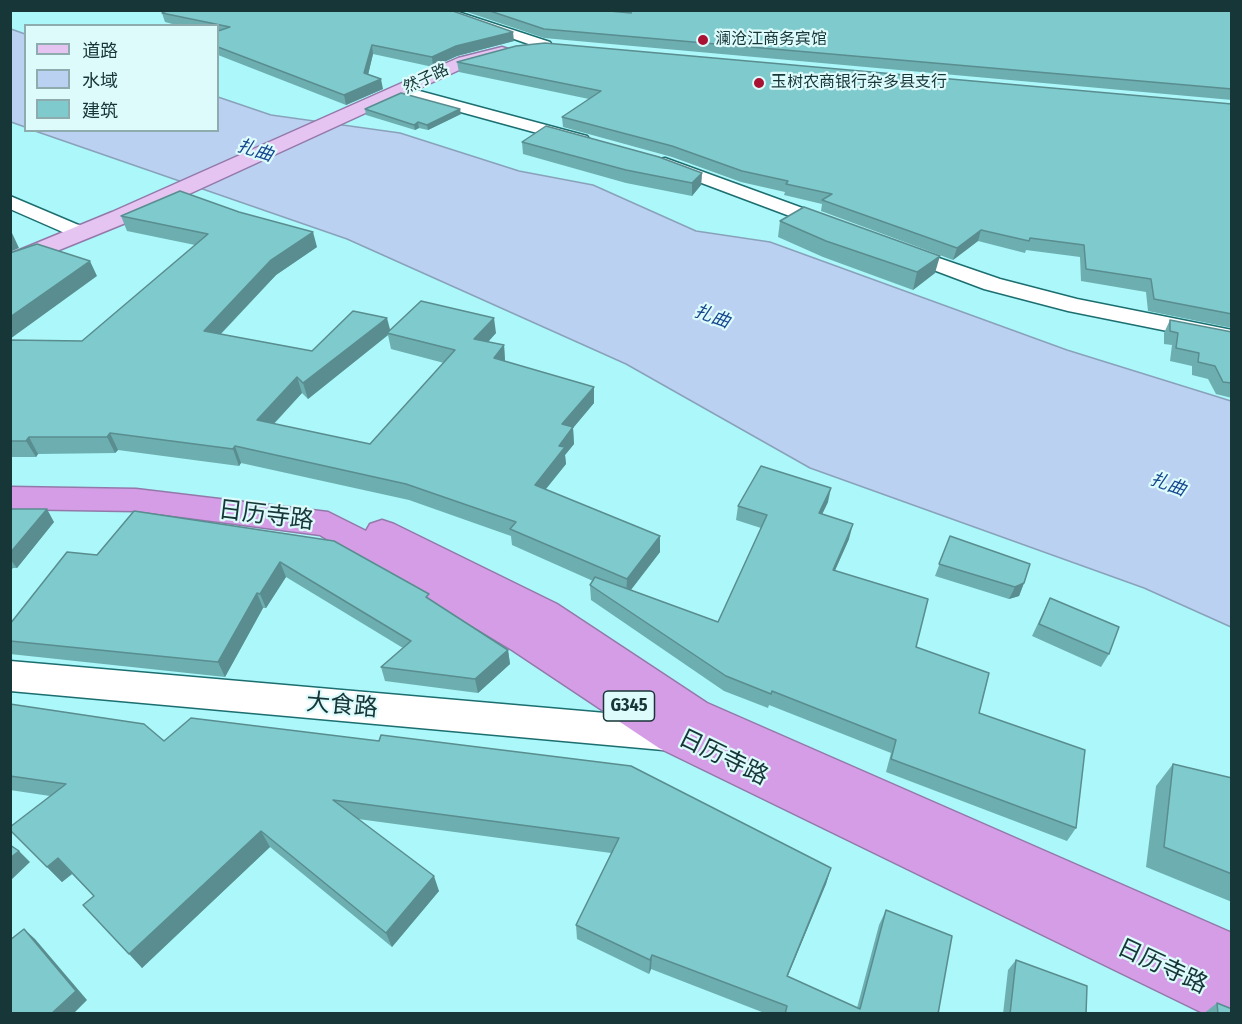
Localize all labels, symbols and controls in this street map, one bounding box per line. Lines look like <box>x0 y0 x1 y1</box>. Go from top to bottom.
legend <box>24 24 219 132</box>
place label: 澜沧江商务宾馆 <box>715 30 827 50</box>
marker: 澜沧江商务宾馆 <box>696 33 710 47</box>
text: 道路 <box>82 40 118 62</box>
street label: 然子路 <box>400 60 452 98</box>
text: 水域 <box>82 70 118 92</box>
place label: 玉树农商银行杂多县支行 <box>771 73 947 93</box>
marker: 玉树农商银行杂多县支行 <box>752 76 766 90</box>
text: 建筑 <box>82 100 118 122</box>
water label: 扎曲 <box>235 135 275 167</box>
water label: 扎曲 <box>691 301 733 333</box>
water label: 扎曲 <box>1147 469 1189 501</box>
street label: 日历寺路 <box>217 496 315 536</box>
street label: 大食路 <box>305 689 379 723</box>
road number: G345 <box>604 691 654 721</box>
street label: 日历寺路 <box>674 724 772 792</box>
street label: 日历寺路 <box>1112 934 1212 1000</box>

